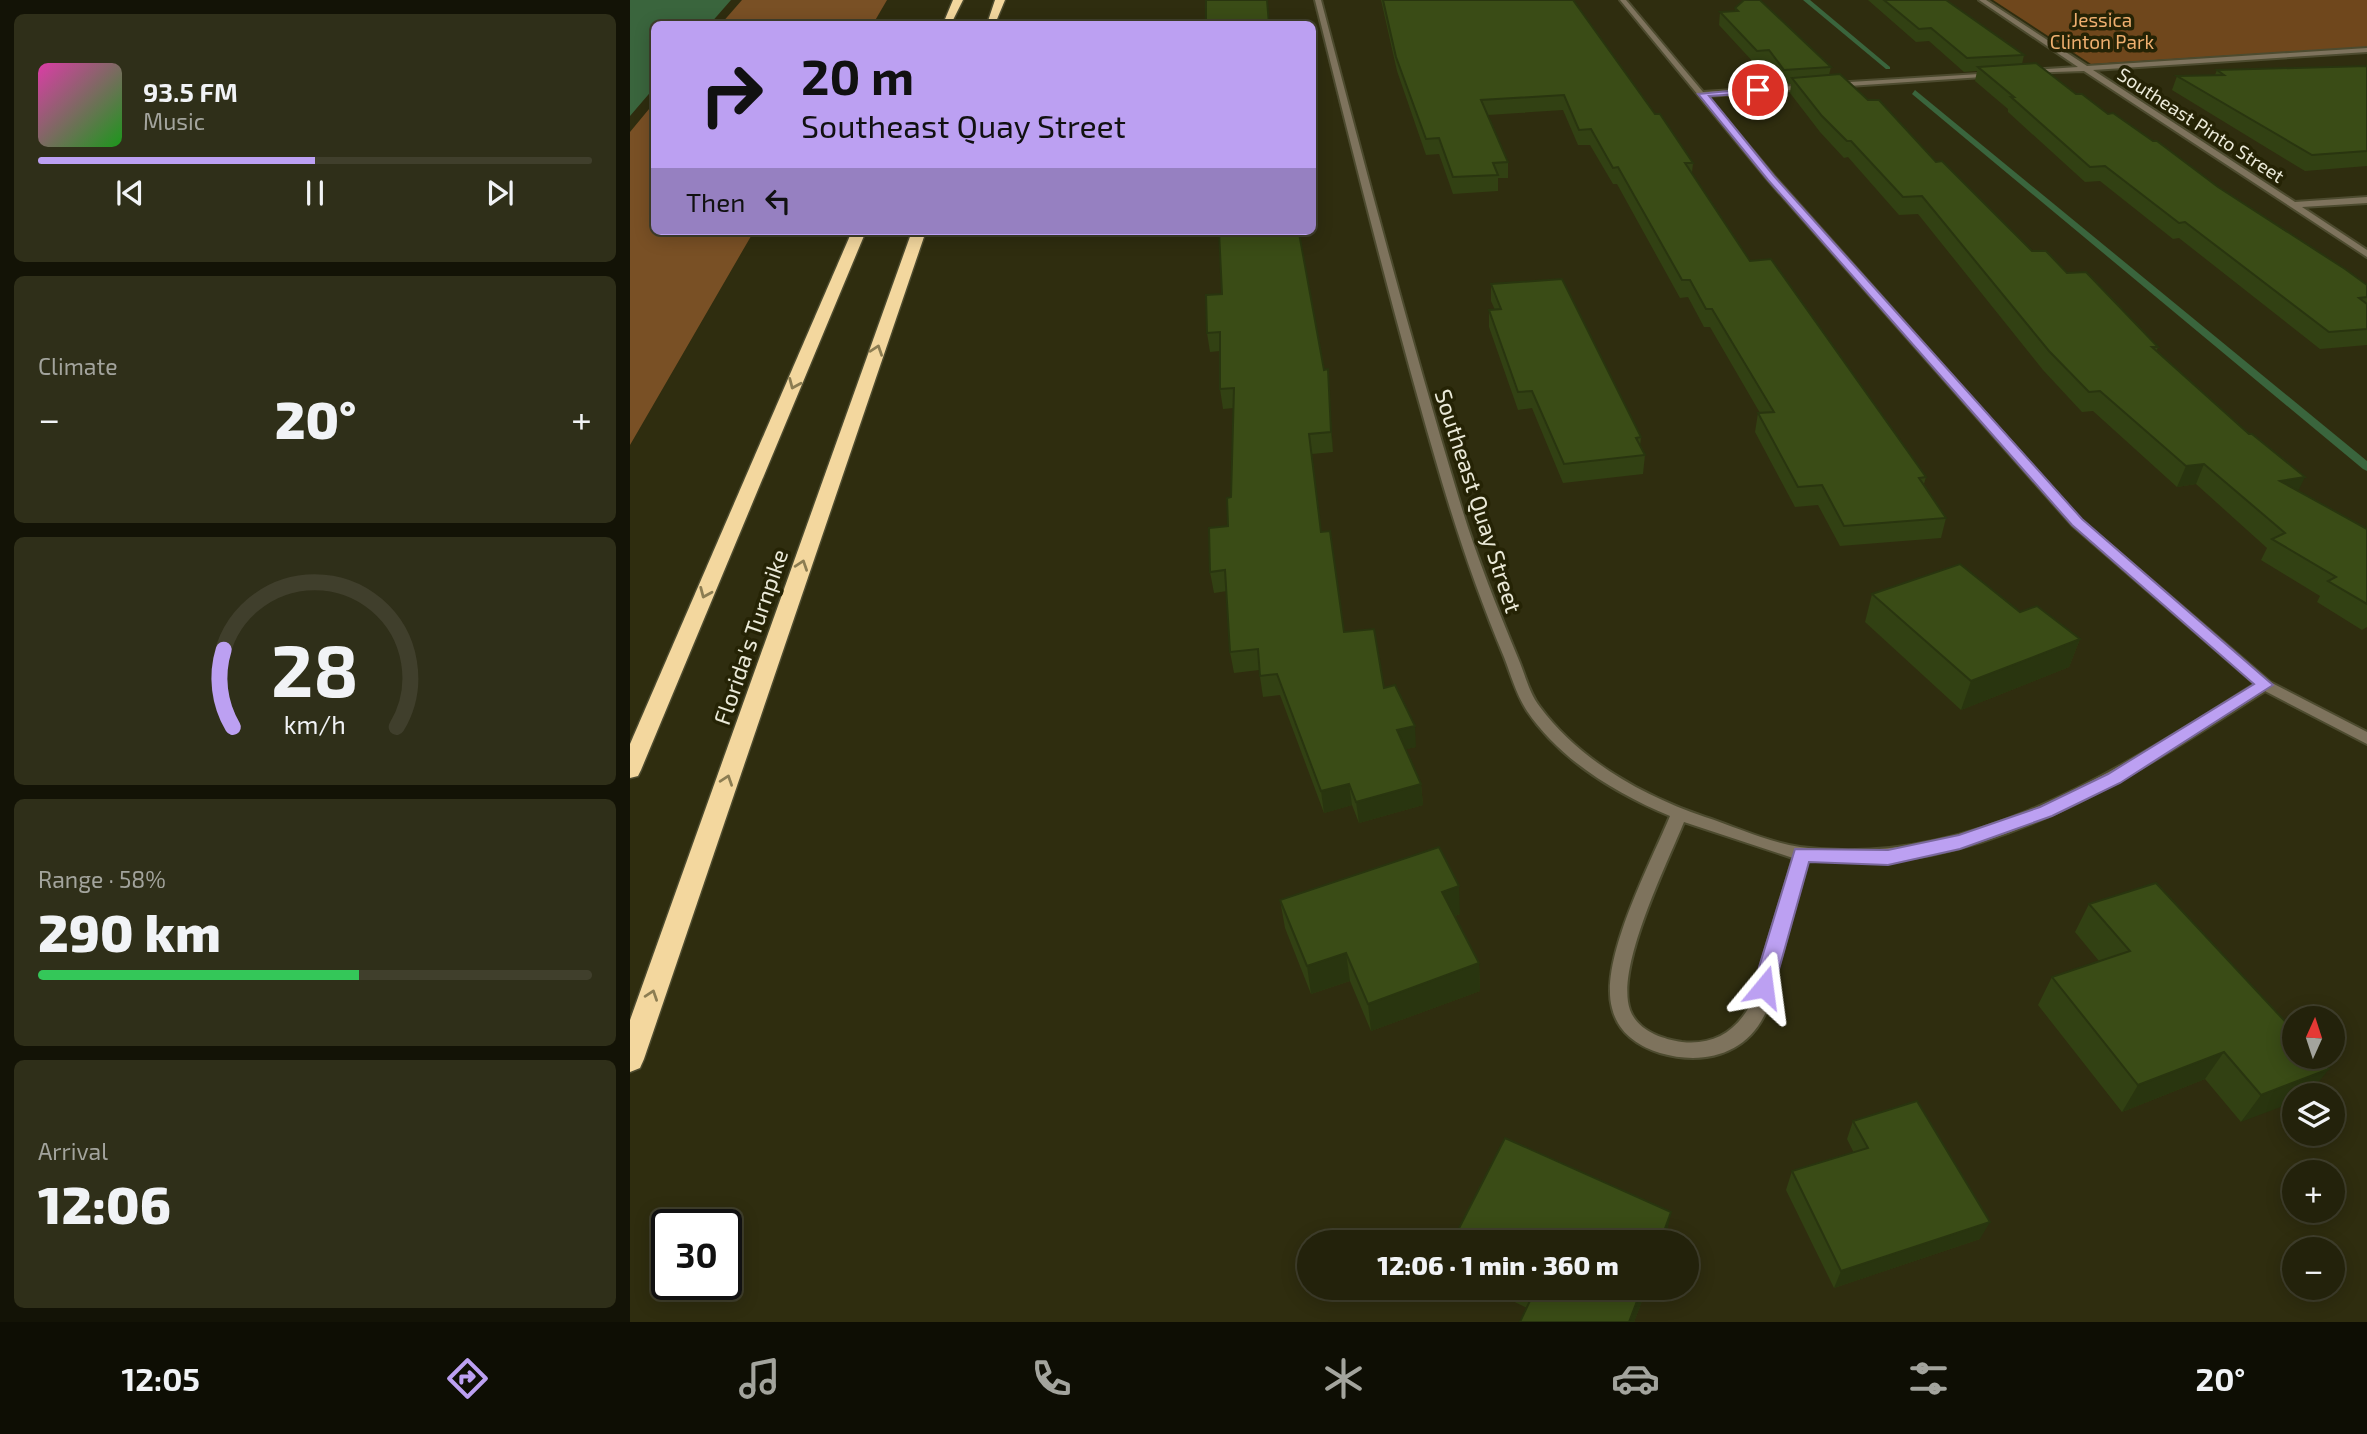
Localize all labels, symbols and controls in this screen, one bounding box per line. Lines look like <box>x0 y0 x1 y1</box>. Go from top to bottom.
park label: Jessica Clinton Park <box>2050 8 2155 53</box>
text: 20 m <box>801 46 914 105</box>
icon: right <box>686 49 777 140</box>
pin <box>1728 60 1788 120</box>
street label: Southeast Pinto Street <box>2114 62 2289 187</box>
icon: arrive <box>1739 71 1777 109</box>
text: 93.5 FM <box>143 76 238 107</box>
text: Southeast Quay Street <box>801 106 1126 144</box>
text: Music <box>143 107 205 135</box>
icon: previous <box>111 174 149 212</box>
icon: pause <box>296 174 334 212</box>
icon: next <box>481 174 519 212</box>
icon: left <box>759 182 797 220</box>
text: Then <box>686 186 745 217</box>
one-way arrow <box>869 345 883 357</box>
text: Climate <box>38 352 118 380</box>
one-way arrow <box>789 377 803 389</box>
street label: Southeast Quay Street <box>1430 385 1528 616</box>
text: 20° <box>275 387 356 449</box>
text: − <box>38 395 60 441</box>
text: + <box>571 395 592 441</box>
street label: Florida's Turnpike <box>707 545 793 728</box>
one-way arrow <box>794 559 808 572</box>
one-way arrow <box>700 587 714 599</box>
text: 28 <box>271 624 359 712</box>
text: km/h <box>284 709 346 739</box>
one-way arrow <box>719 774 733 786</box>
text: Range · 58% <box>38 865 166 893</box>
text: 290 km <box>38 900 221 962</box>
position arrow <box>1727 950 1801 1024</box>
one-way arrow <box>644 989 658 1001</box>
north arrow <box>2282 1006 2345 1069</box>
map controls <box>2282 1006 2345 1300</box>
button: layers <box>2282 1083 2345 1146</box>
text: Arrival <box>38 1137 108 1165</box>
button: + <box>2282 1160 2345 1223</box>
text: 12:06 <box>38 1172 171 1234</box>
speed limit sign: 30 <box>651 1209 742 1300</box>
button: − <box>2282 1237 2345 1300</box>
text: 12:06 · 1 min · 360 m <box>1377 1249 1619 1280</box>
icon: directions <box>443 1354 492 1403</box>
icon: music <box>735 1354 784 1403</box>
icon: phone <box>1027 1354 1076 1403</box>
icon: climate <box>1319 1354 1368 1403</box>
icon: car <box>1611 1354 1660 1403</box>
icon: filters <box>1904 1354 1953 1403</box>
text: 12:05 <box>122 1359 200 1397</box>
text: 20° <box>2196 1359 2245 1397</box>

